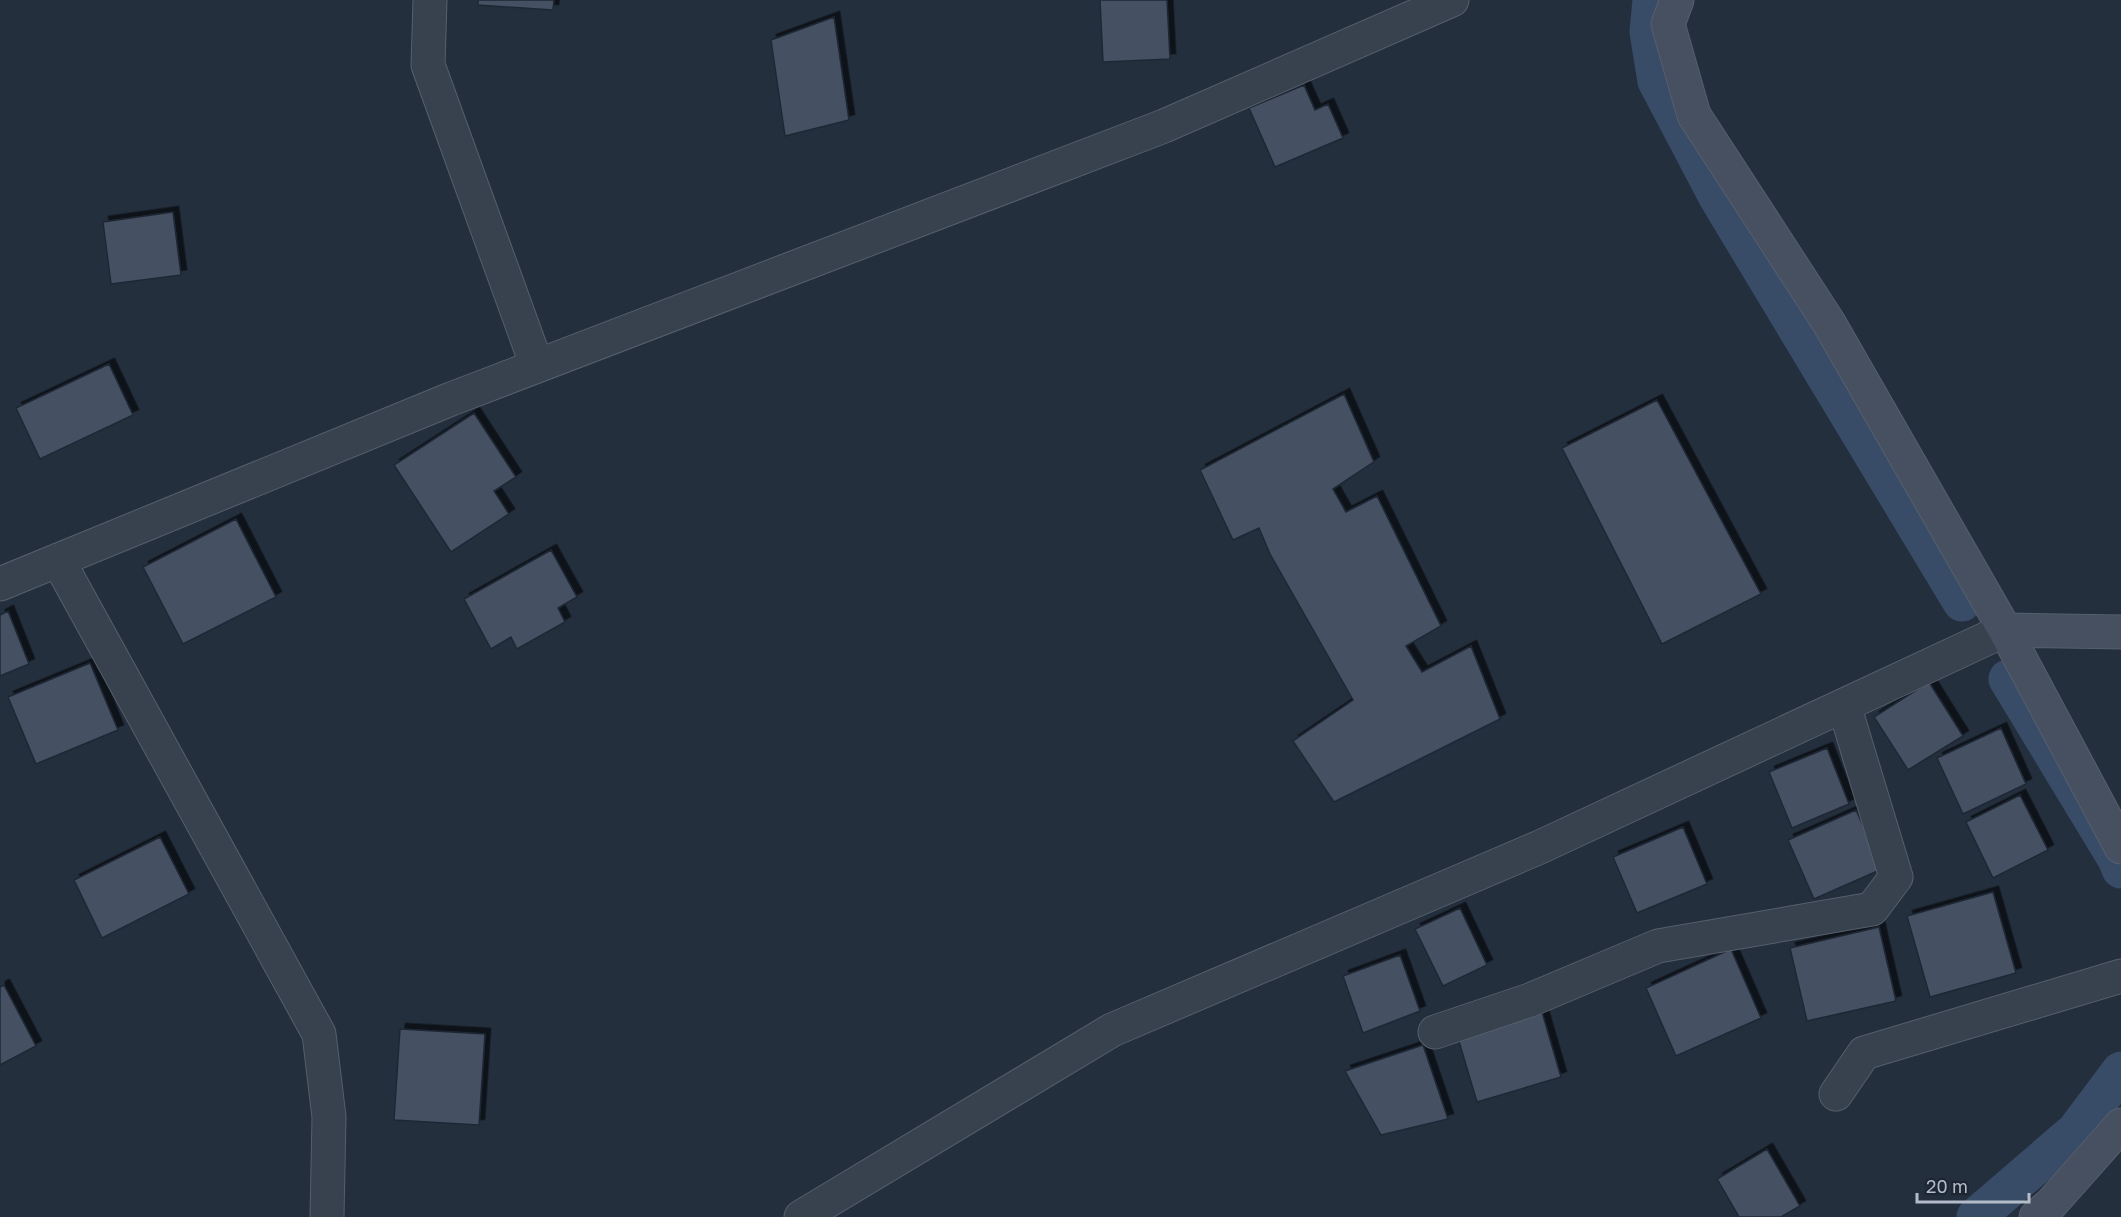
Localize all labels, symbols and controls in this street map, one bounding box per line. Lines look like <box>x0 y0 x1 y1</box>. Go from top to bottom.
scale bar <box>1917 1166 2030 1204</box>
text: 20 m <box>1926 1175 1968 1197</box>

